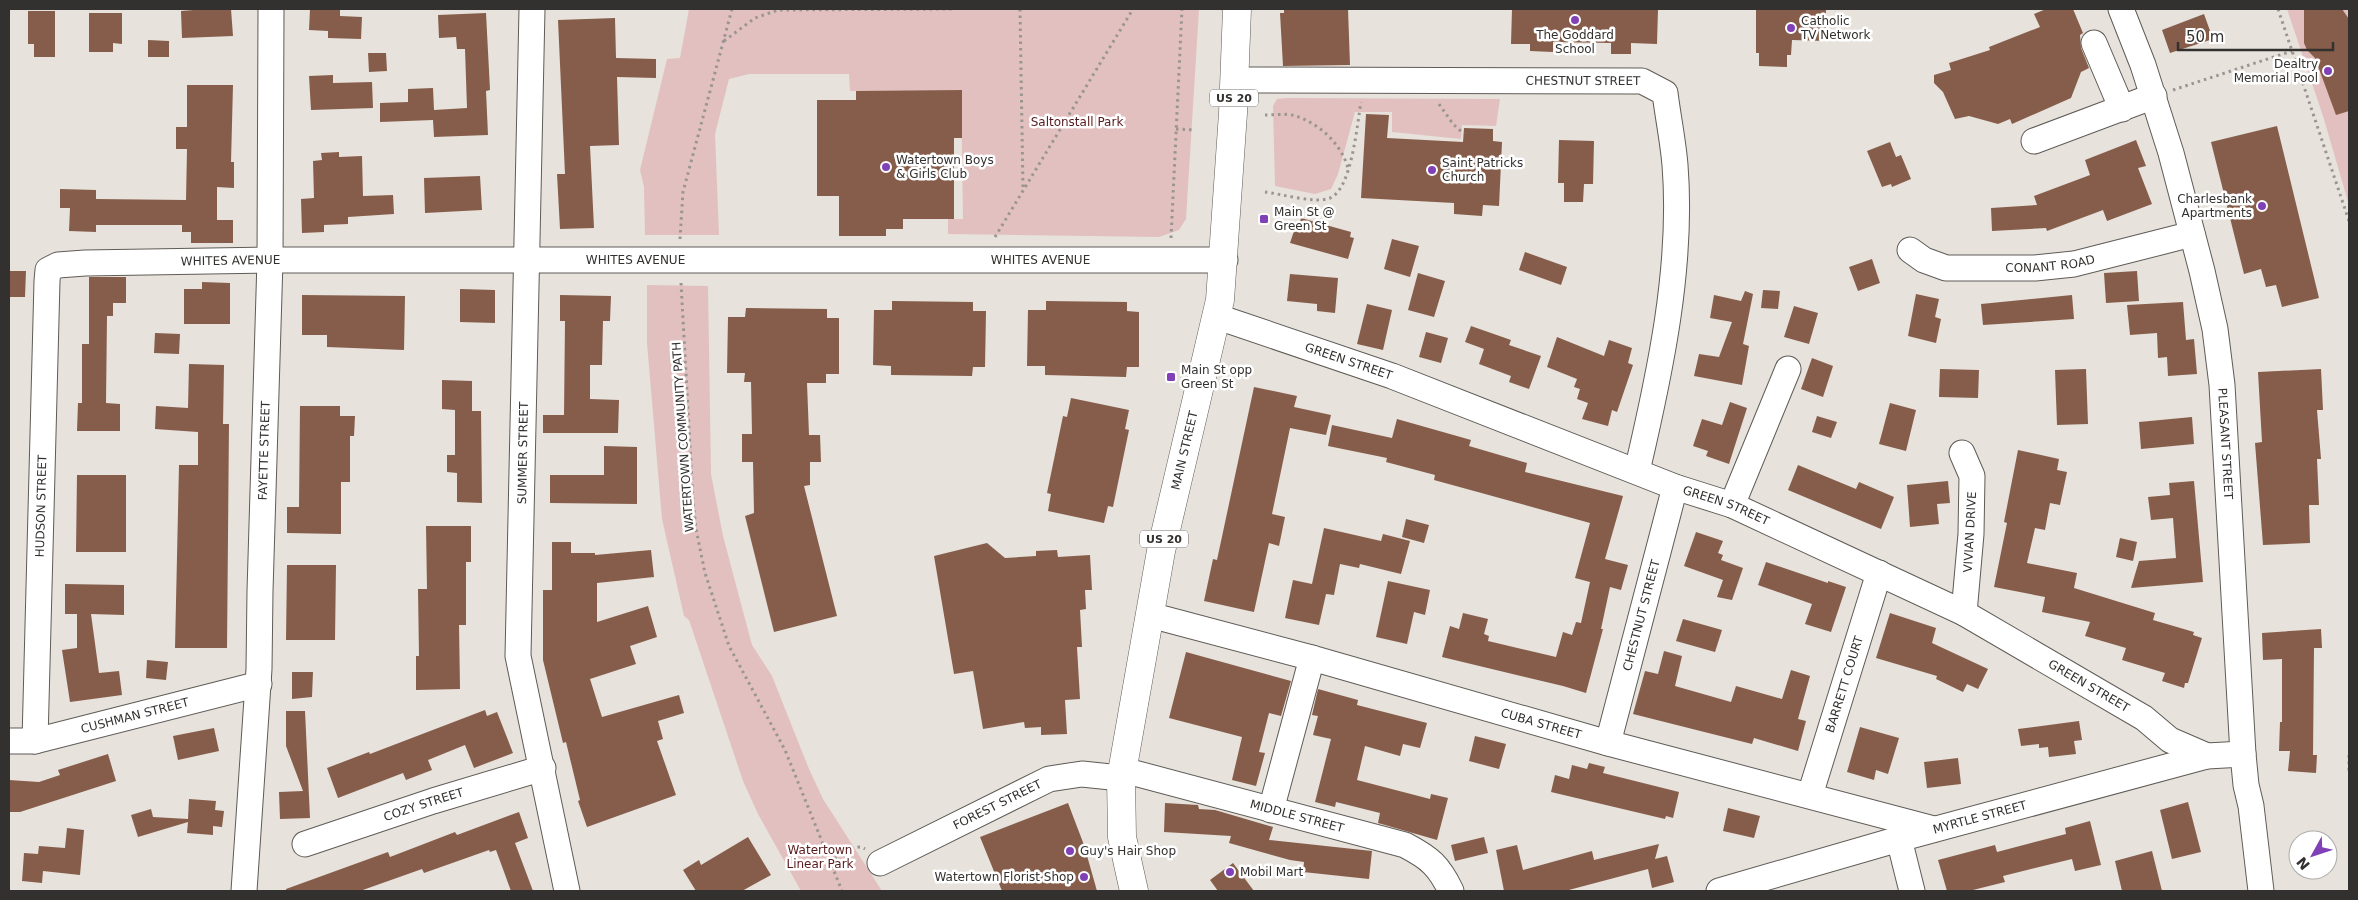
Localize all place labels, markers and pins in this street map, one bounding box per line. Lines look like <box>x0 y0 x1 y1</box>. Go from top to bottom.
marker: The Goddard School <box>1569 14 1581 26</box>
place label: Catholic TV Network <box>1800 14 1871 42</box>
marker: Catholic TV Network <box>1785 22 1797 34</box>
place label: The Goddard School <box>1535 28 1614 56</box>
place label: Dealtry Memorial Pool <box>2234 57 2318 85</box>
marker: Dealtry Memorial Pool <box>2322 65 2334 77</box>
place label: Watertown Boys & Girls Club <box>896 153 994 181</box>
place label: Saint Patricks Church <box>1442 156 1523 184</box>
marker: Watertown Boys & Girls Club <box>880 161 892 173</box>
marker: Saint Patricks Church <box>1426 164 1438 176</box>
place label: Charlesbank Apartments <box>2177 192 2252 220</box>
marker: Charlesbank Apartments <box>2256 200 2268 212</box>
place label: Main St @ Green St <box>1274 205 1335 233</box>
marker: Main St @ Green St <box>1258 213 1270 225</box>
place label: Main St opp Green St <box>1181 363 1252 391</box>
marker: Main St opp Green St <box>1165 371 1177 383</box>
place label: Guy's Hair Shop <box>1080 844 1176 858</box>
marker: Guy's Hair Shop <box>1064 845 1076 857</box>
place label: Mobil Mart <box>1240 865 1303 879</box>
marker: Mobil Mart <box>1224 866 1236 878</box>
place label: Watertown Florist Shop <box>934 870 1074 884</box>
marker: Watertown Florist Shop <box>1078 871 1090 883</box>

